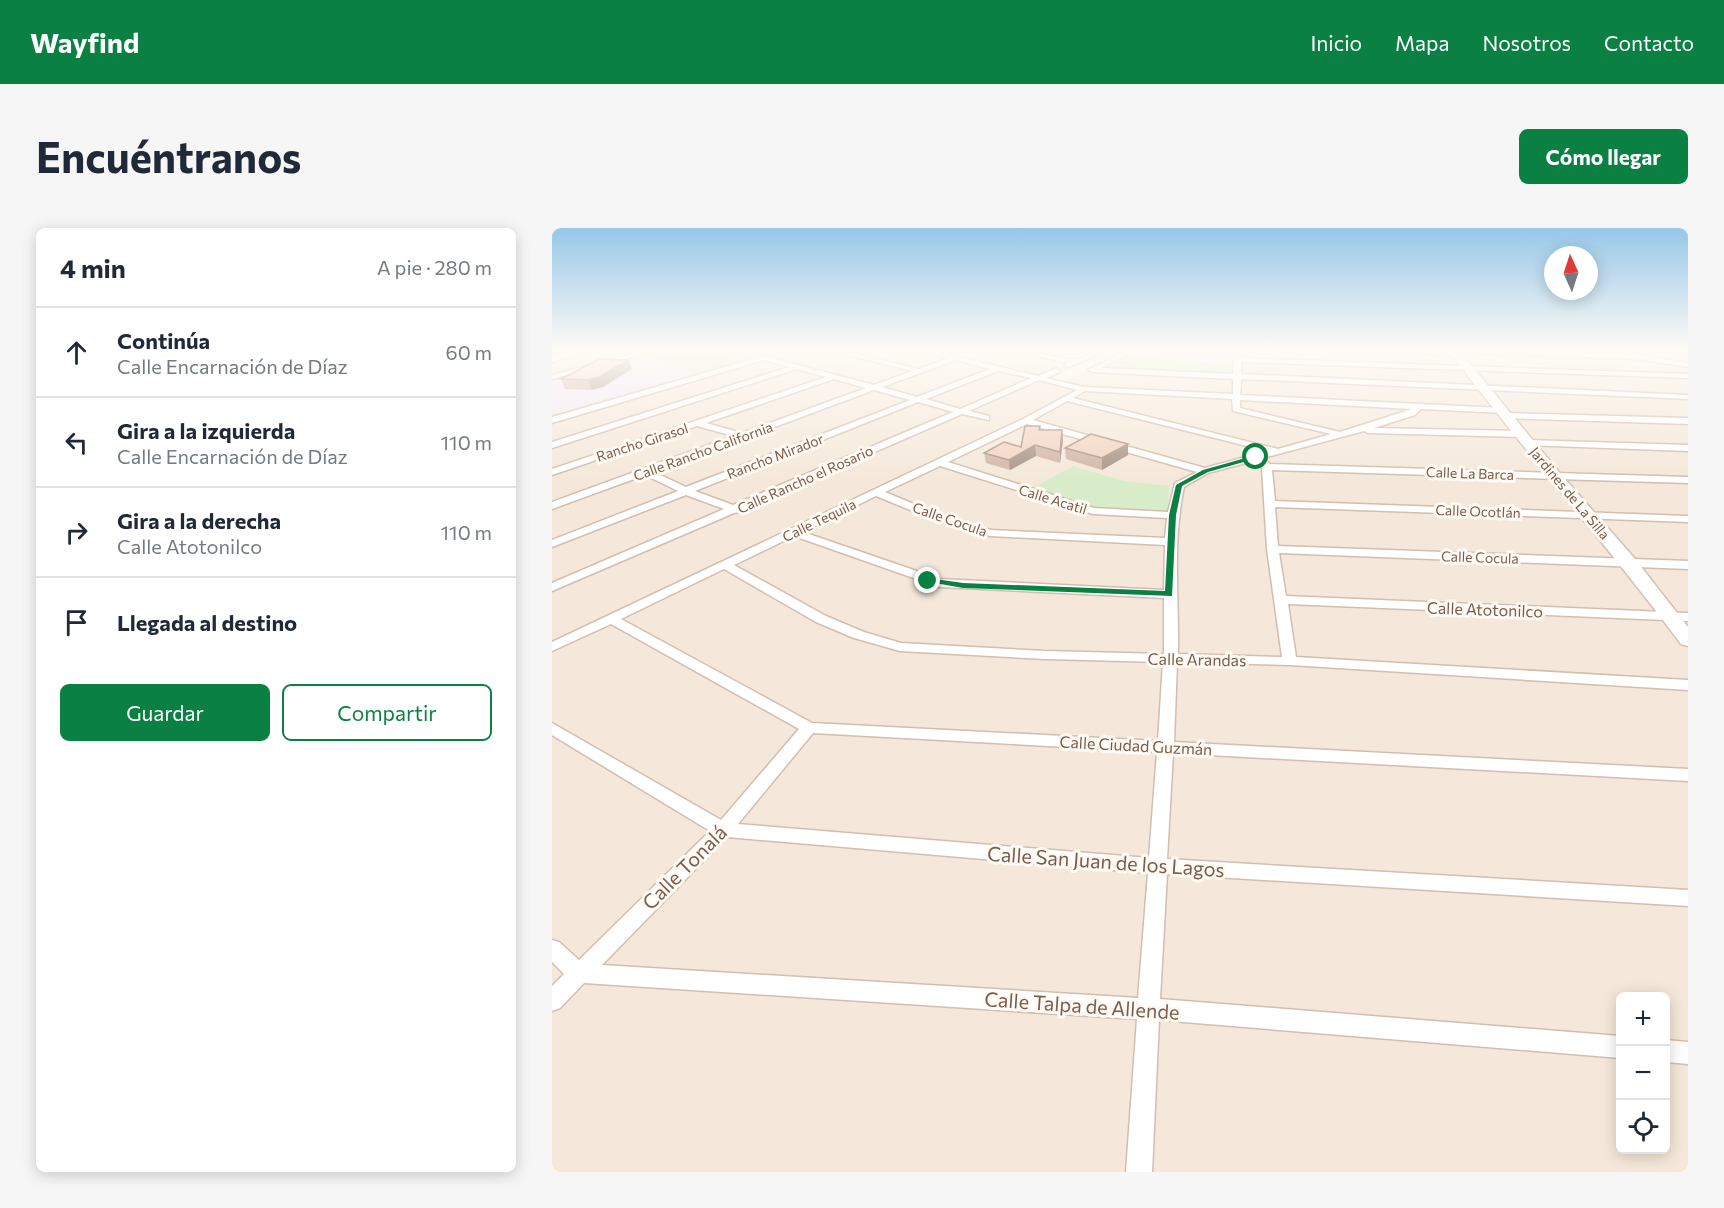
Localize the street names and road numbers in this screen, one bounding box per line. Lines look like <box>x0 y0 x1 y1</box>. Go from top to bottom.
street label: Calle Rancho California <box>631 418 775 484</box>
street label: Rancho Girasol <box>594 419 690 465</box>
street label: Rancho Mirador <box>724 430 826 482</box>
street label: Calle Rancho el Rosario <box>734 441 876 517</box>
street label: Jardines de La Silla <box>1526 443 1614 543</box>
street label: Calle La Barca <box>1426 463 1514 483</box>
street label: Calle Acatil <box>1017 481 1089 517</box>
street label: Calle Tequila <box>779 495 859 545</box>
street label: Calle Cocula <box>911 498 989 540</box>
street label: Calle Ocotlán <box>1435 501 1521 521</box>
street label: Calle Cocula <box>1441 547 1519 567</box>
street label: Calle Atotonilco <box>1427 597 1543 621</box>
street label: Calle Arandas <box>1148 649 1246 669</box>
street label: Calle Ciudad Guzmán <box>1059 732 1213 758</box>
street label: Calle Tonalá <box>637 820 731 914</box>
street label: Calle San Juan de los Lagos <box>986 841 1226 881</box>
street label: Calle Talpa de Allende <box>984 986 1180 1024</box>

